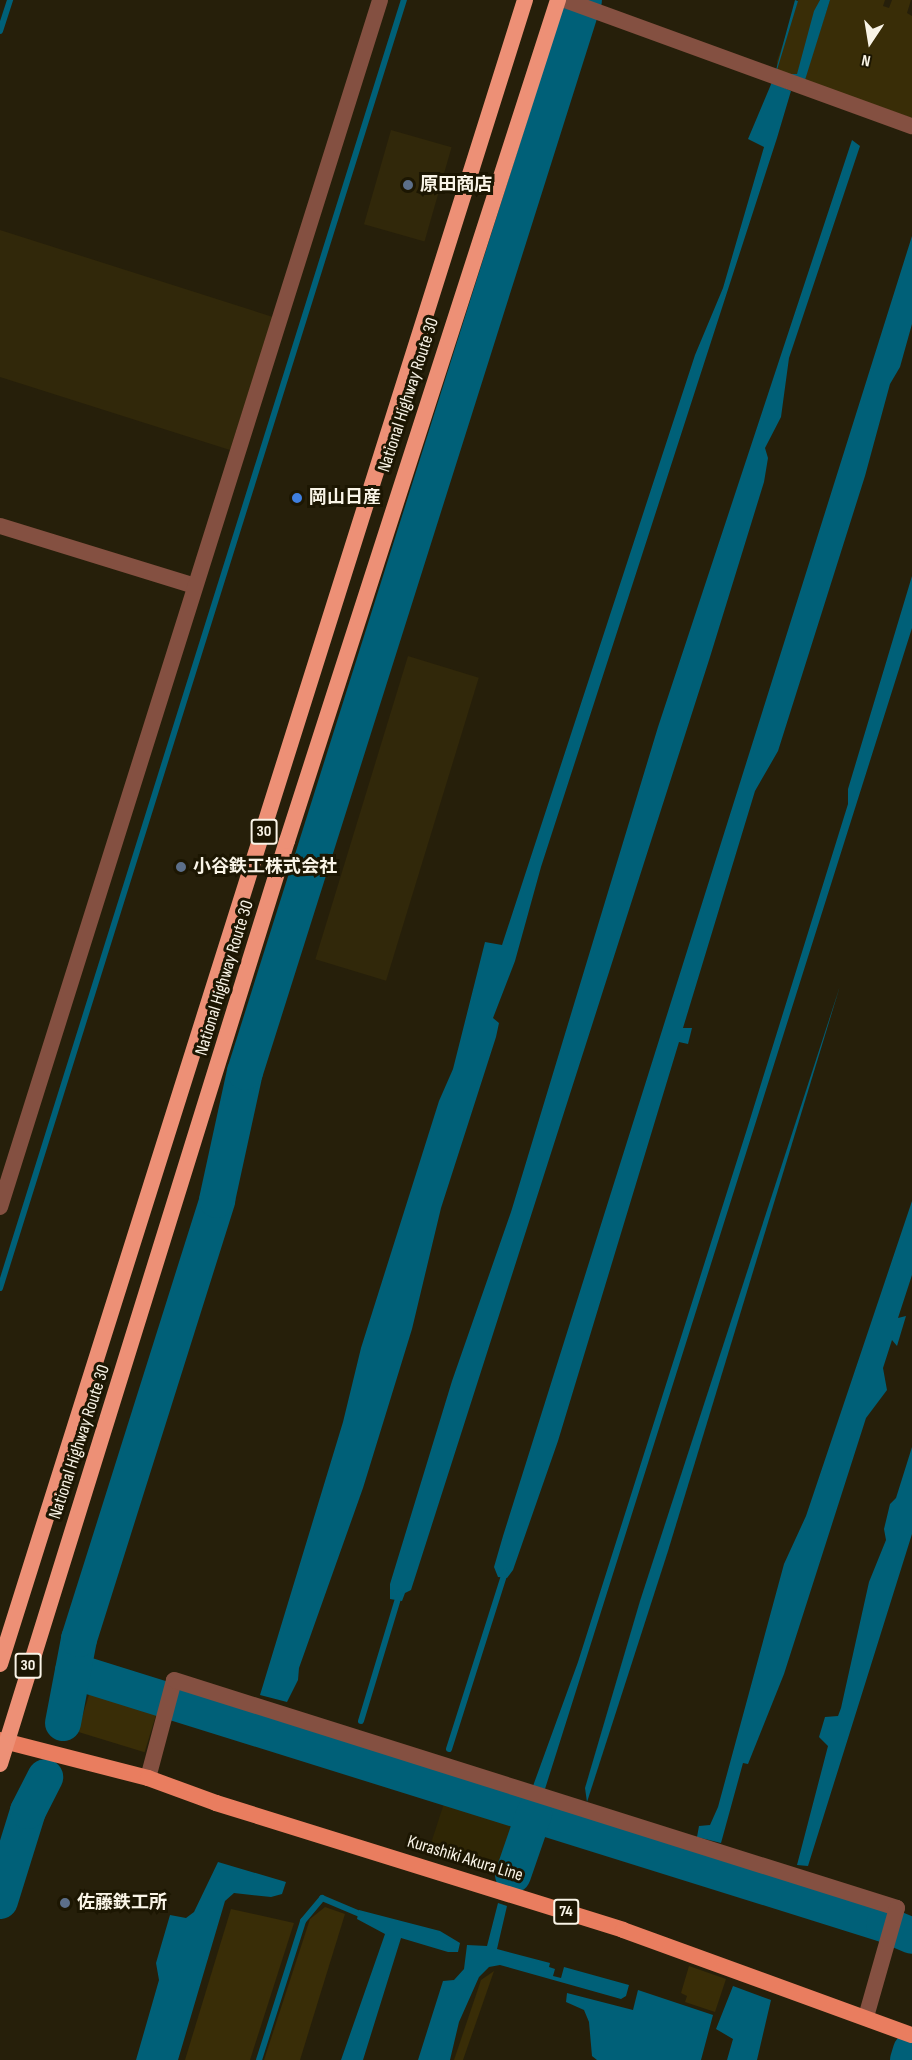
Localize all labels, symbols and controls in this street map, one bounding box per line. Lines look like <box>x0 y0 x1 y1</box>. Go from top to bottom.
north arrow <box>840 12 900 72</box>
text: N <box>860 50 872 70</box>
place label: 原田商店 <box>420 174 492 196</box>
marker: 原田商店 <box>401 178 415 192</box>
street label: National Highway Route 30 <box>374 315 444 475</box>
place label: 岡山日産 <box>309 487 381 509</box>
marker: 岡山日産 <box>290 491 304 505</box>
road number: 30 <box>250 819 278 845</box>
place label: 小谷鉄工株式会社 <box>193 856 337 878</box>
marker: 小谷鉄工株式会社 <box>174 860 188 874</box>
street label: National Highway Route 30 <box>191 898 259 1058</box>
street label: National Highway Route 30 <box>45 1362 115 1522</box>
road number: 30 <box>15 1653 42 1679</box>
street label: Kurashiki Akura Line <box>405 1831 525 1887</box>
place label: 佐藤鉄工所 <box>77 1892 167 1914</box>
marker: 佐藤鉄工所 <box>58 1896 72 1910</box>
road number: 74 <box>552 1899 580 1925</box>

